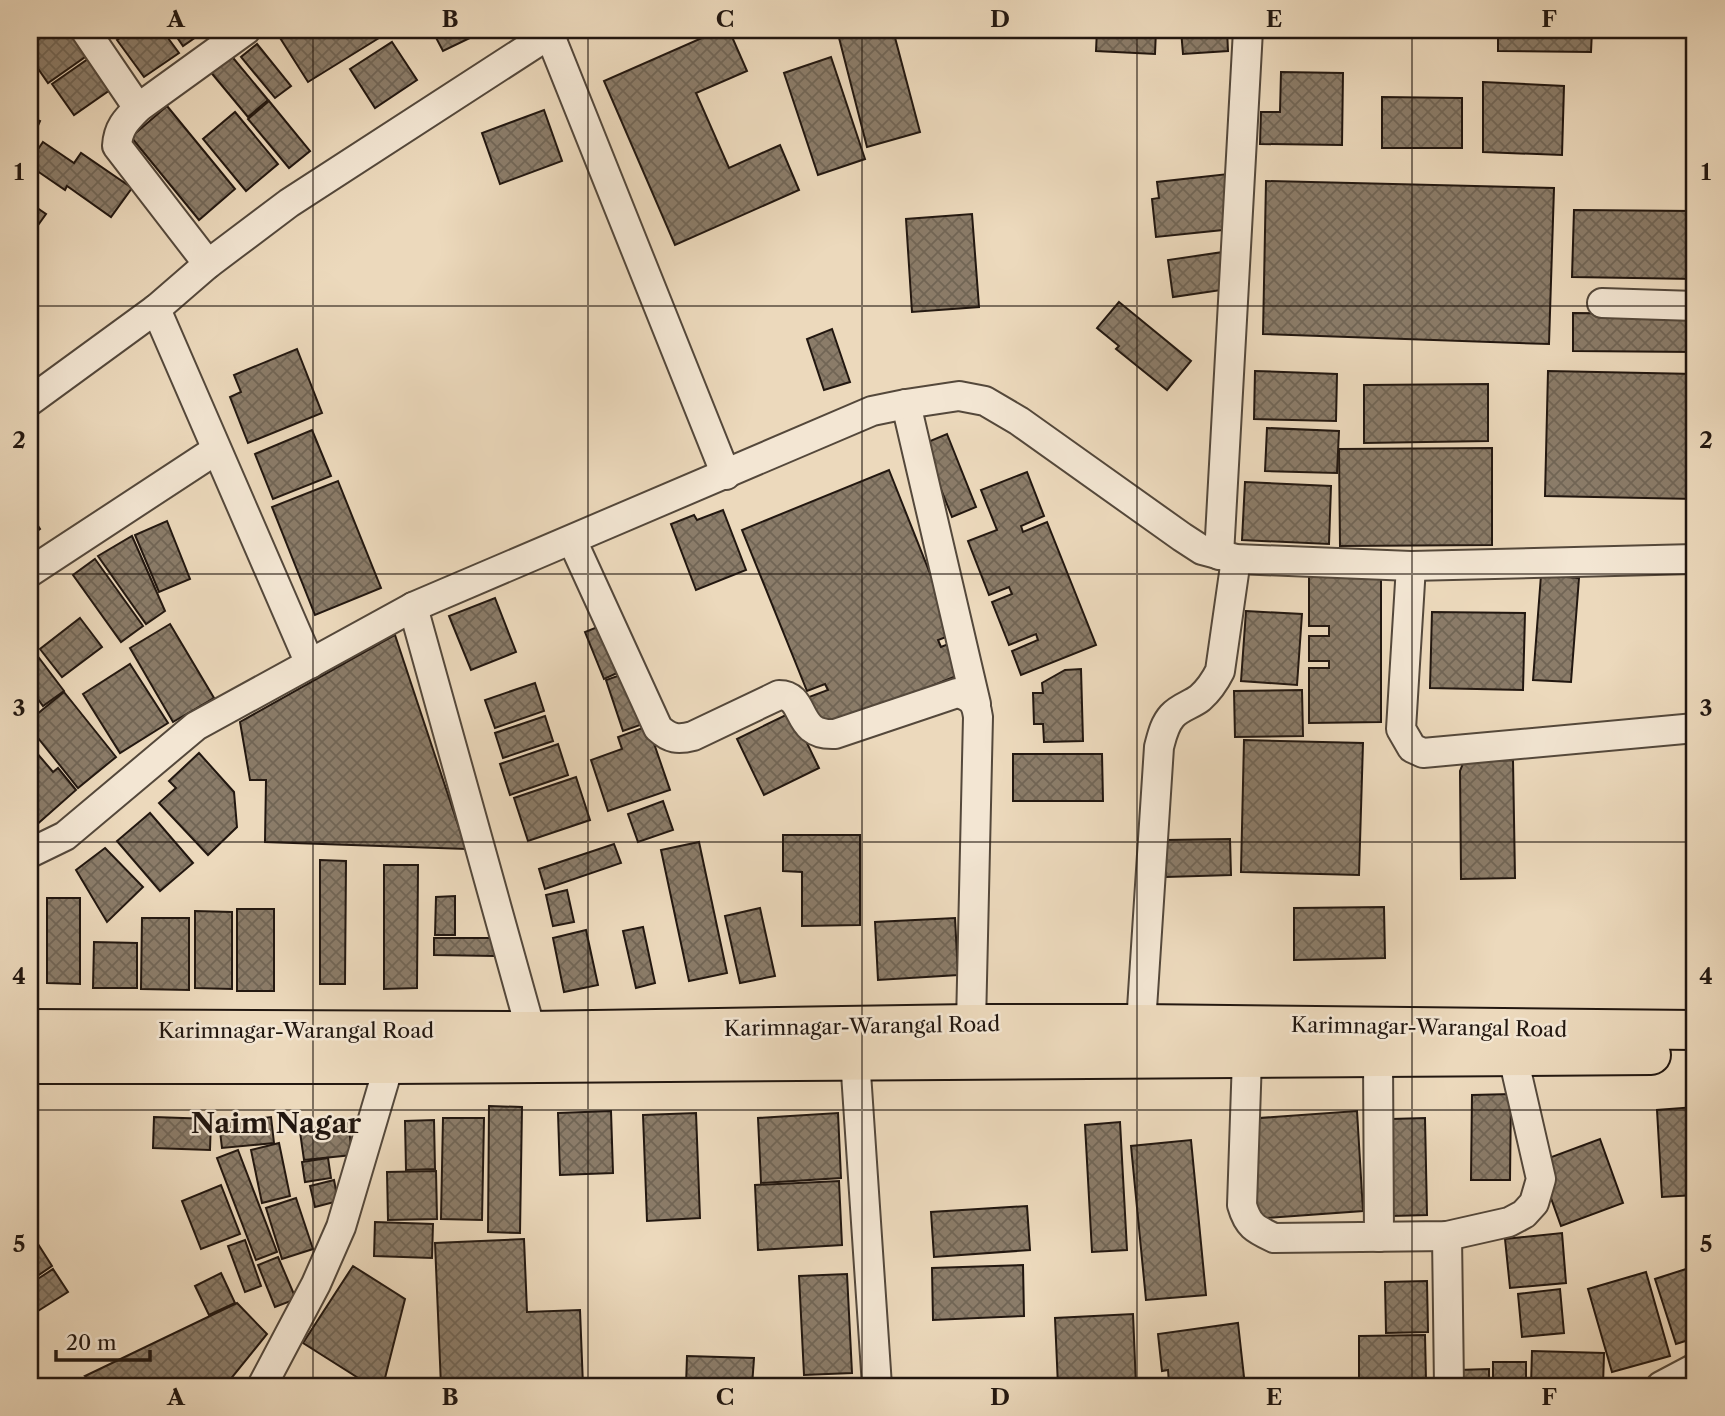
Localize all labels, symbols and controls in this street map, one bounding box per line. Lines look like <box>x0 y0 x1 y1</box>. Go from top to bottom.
text: A <box>166 5 186 33</box>
text: B <box>441 5 459 33</box>
text: C <box>716 5 734 33</box>
text: D <box>990 5 1010 33</box>
text: E <box>1266 5 1282 33</box>
text: F <box>1541 5 1557 33</box>
text: 1 <box>14 158 25 186</box>
text: 1 <box>1701 158 1712 186</box>
text: 2 <box>12 426 26 454</box>
text: 2 <box>1699 426 1713 454</box>
text: 3 <box>13 694 26 722</box>
text: 3 <box>1700 694 1713 722</box>
text: 4 <box>12 962 26 990</box>
text: 4 <box>1699 962 1713 990</box>
street label: Karimnagar-Warangal Road <box>724 1011 1000 1041</box>
street label: Karimnagar-Warangal Road <box>1291 1012 1567 1042</box>
street label: Karimnagar-Warangal Road <box>158 1018 434 1043</box>
district label: Naim Nagar <box>191 1106 362 1140</box>
text: 5 <box>13 1230 25 1258</box>
text: 5 <box>1700 1230 1712 1258</box>
scale bar <box>56 1318 150 1362</box>
text: 20 m <box>66 1330 117 1355</box>
text: A <box>166 1383 186 1411</box>
text: B <box>441 1383 459 1411</box>
text: C <box>716 1383 734 1411</box>
text: D <box>990 1383 1010 1411</box>
text: E <box>1266 1383 1282 1411</box>
text: F <box>1541 1383 1557 1411</box>

